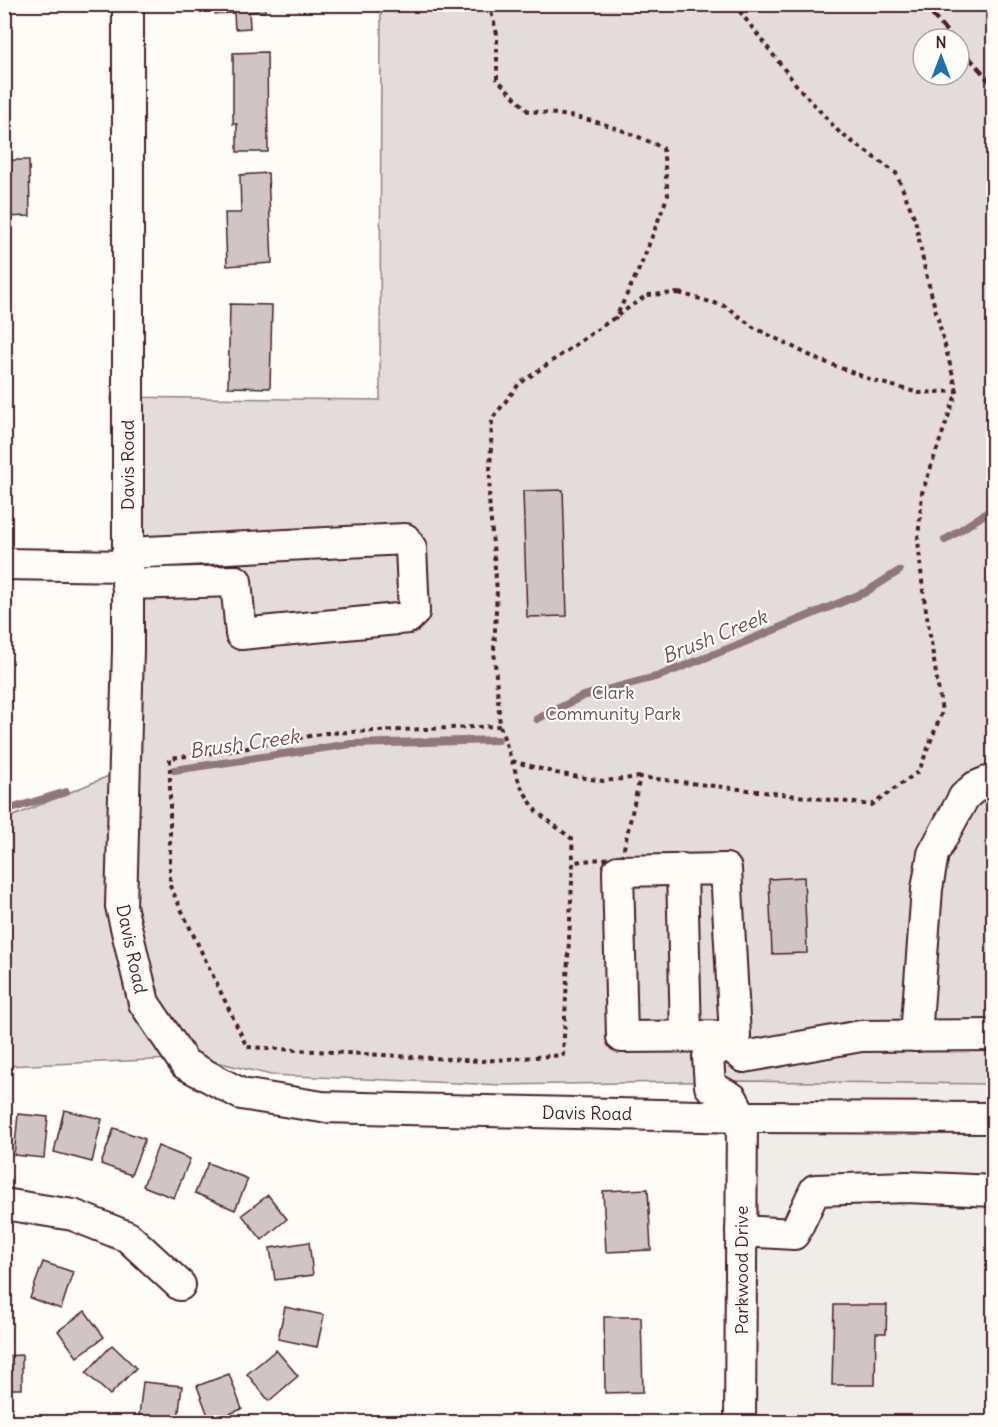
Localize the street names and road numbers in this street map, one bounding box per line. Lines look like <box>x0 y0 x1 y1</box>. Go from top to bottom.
street label: Davis Road <box>116 419 139 510</box>
street label: Davis Road <box>111 902 153 996</box>
street label: Davis Road <box>542 1101 633 1125</box>
street label: Parkwood Drive <box>730 1205 753 1335</box>

